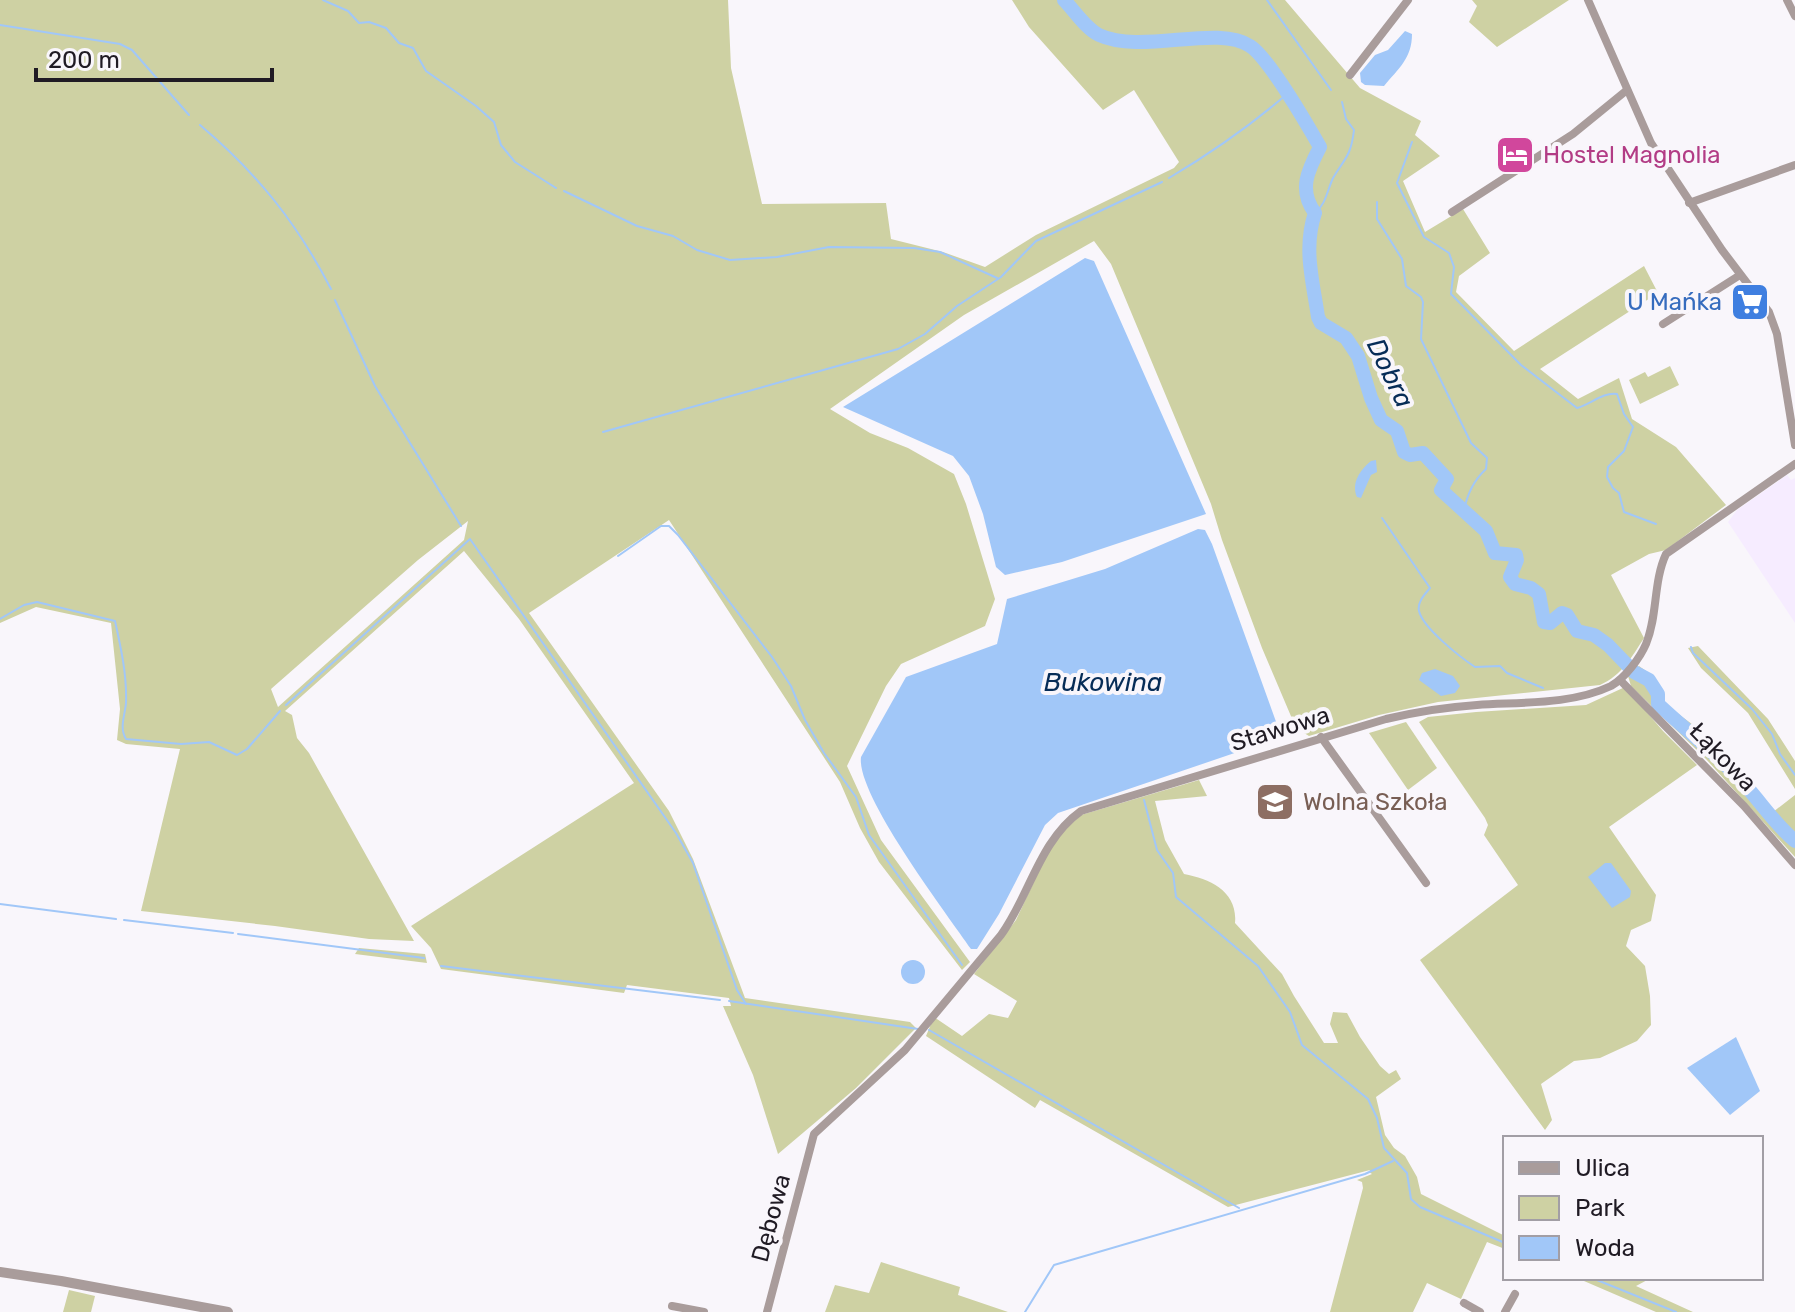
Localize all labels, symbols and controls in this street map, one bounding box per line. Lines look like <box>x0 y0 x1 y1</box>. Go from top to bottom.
scale bar <box>36 32 272 82</box>
text: 200 m <box>48 46 120 74</box>
hotel icon: Hostel Magnolia <box>1494 134 1536 176</box>
place label: Hostel Magnolia <box>1543 141 1721 169</box>
supermarket icon: U Mańka <box>1729 281 1771 323</box>
place label: U Mańka <box>1627 288 1722 316</box>
water label: Dobra <box>1360 333 1420 413</box>
water label: Bukowina <box>1044 667 1162 698</box>
street label: Stawowa <box>1227 701 1333 757</box>
street label: Łąkowa <box>1684 717 1762 797</box>
school or university icon: Wolna Szkoła <box>1254 781 1296 823</box>
place label: Wolna Szkoła <box>1303 788 1448 816</box>
legend <box>1503 1136 1763 1280</box>
text: Ulica <box>1575 1154 1630 1182</box>
street label: Dębowa <box>746 1171 796 1265</box>
text: Park <box>1575 1194 1626 1222</box>
text: Woda <box>1575 1234 1635 1262</box>

